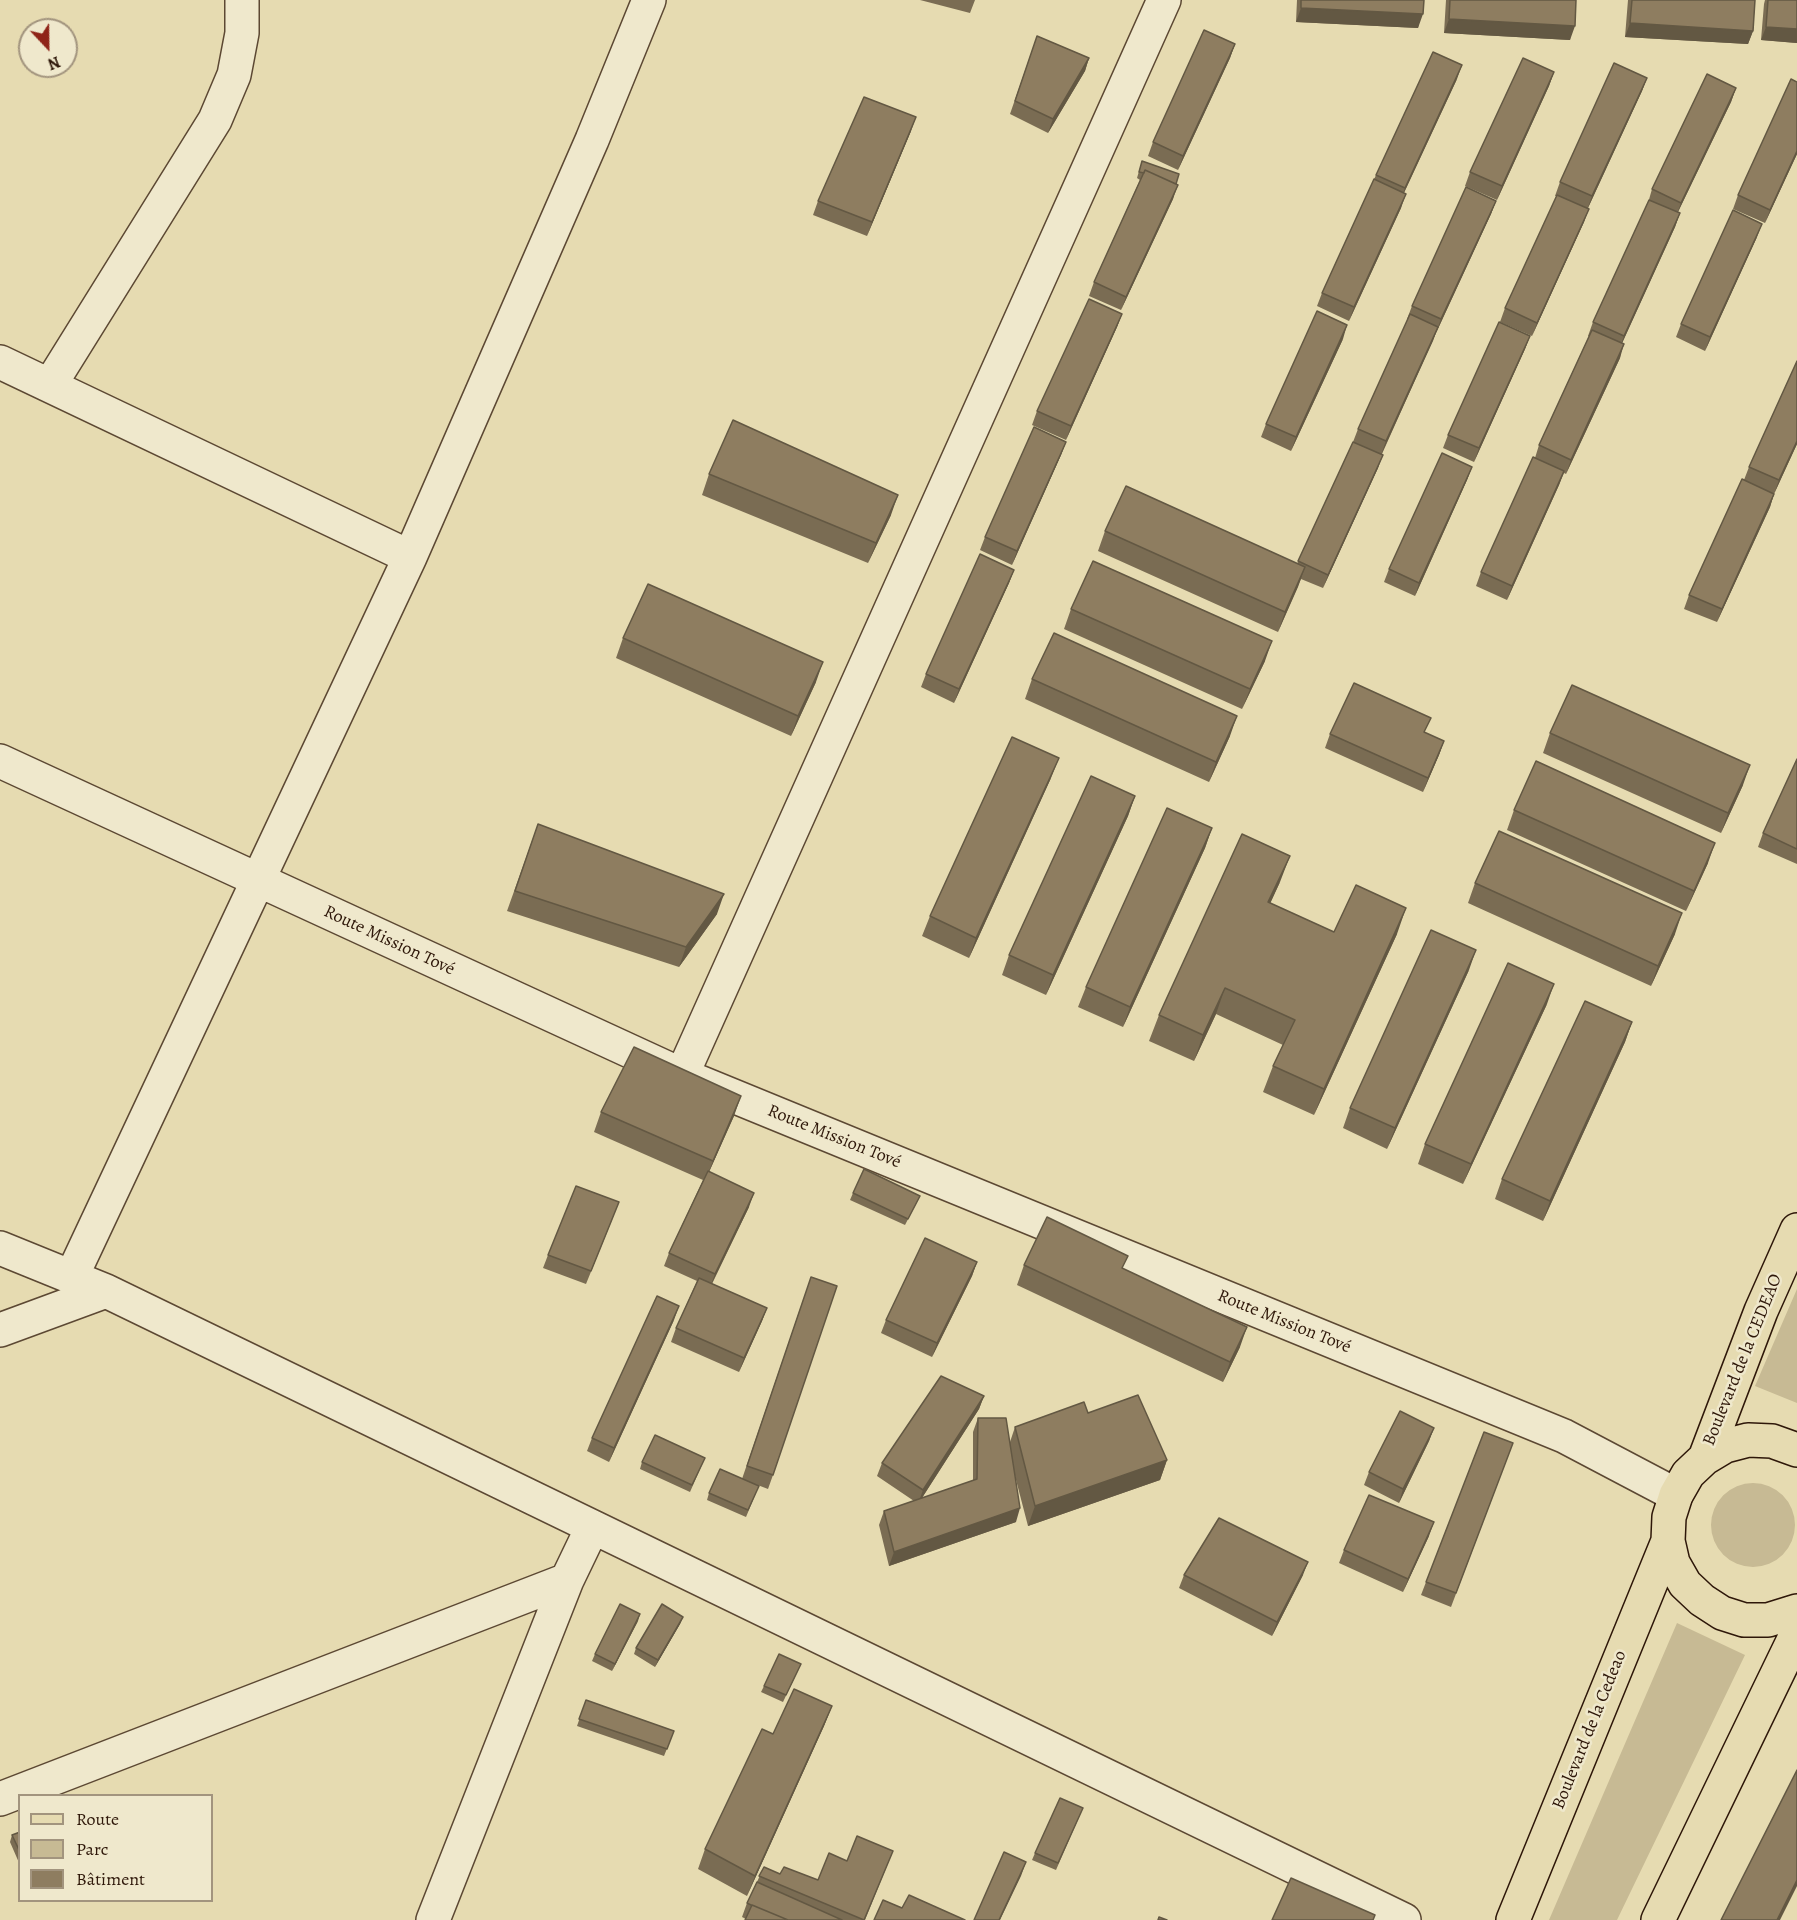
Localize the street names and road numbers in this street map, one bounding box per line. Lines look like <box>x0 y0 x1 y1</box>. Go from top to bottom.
street label: Route Mission Tové <box>320 901 458 981</box>
street label: Route Mission Tové <box>764 1100 904 1174</box>
street label: Boulevard de la CEDEAO <box>1699 1271 1787 1449</box>
street label: Route Mission Tové <box>1214 1285 1354 1359</box>
street label: Boulevard de la Cedeao <box>1548 1647 1632 1813</box>

